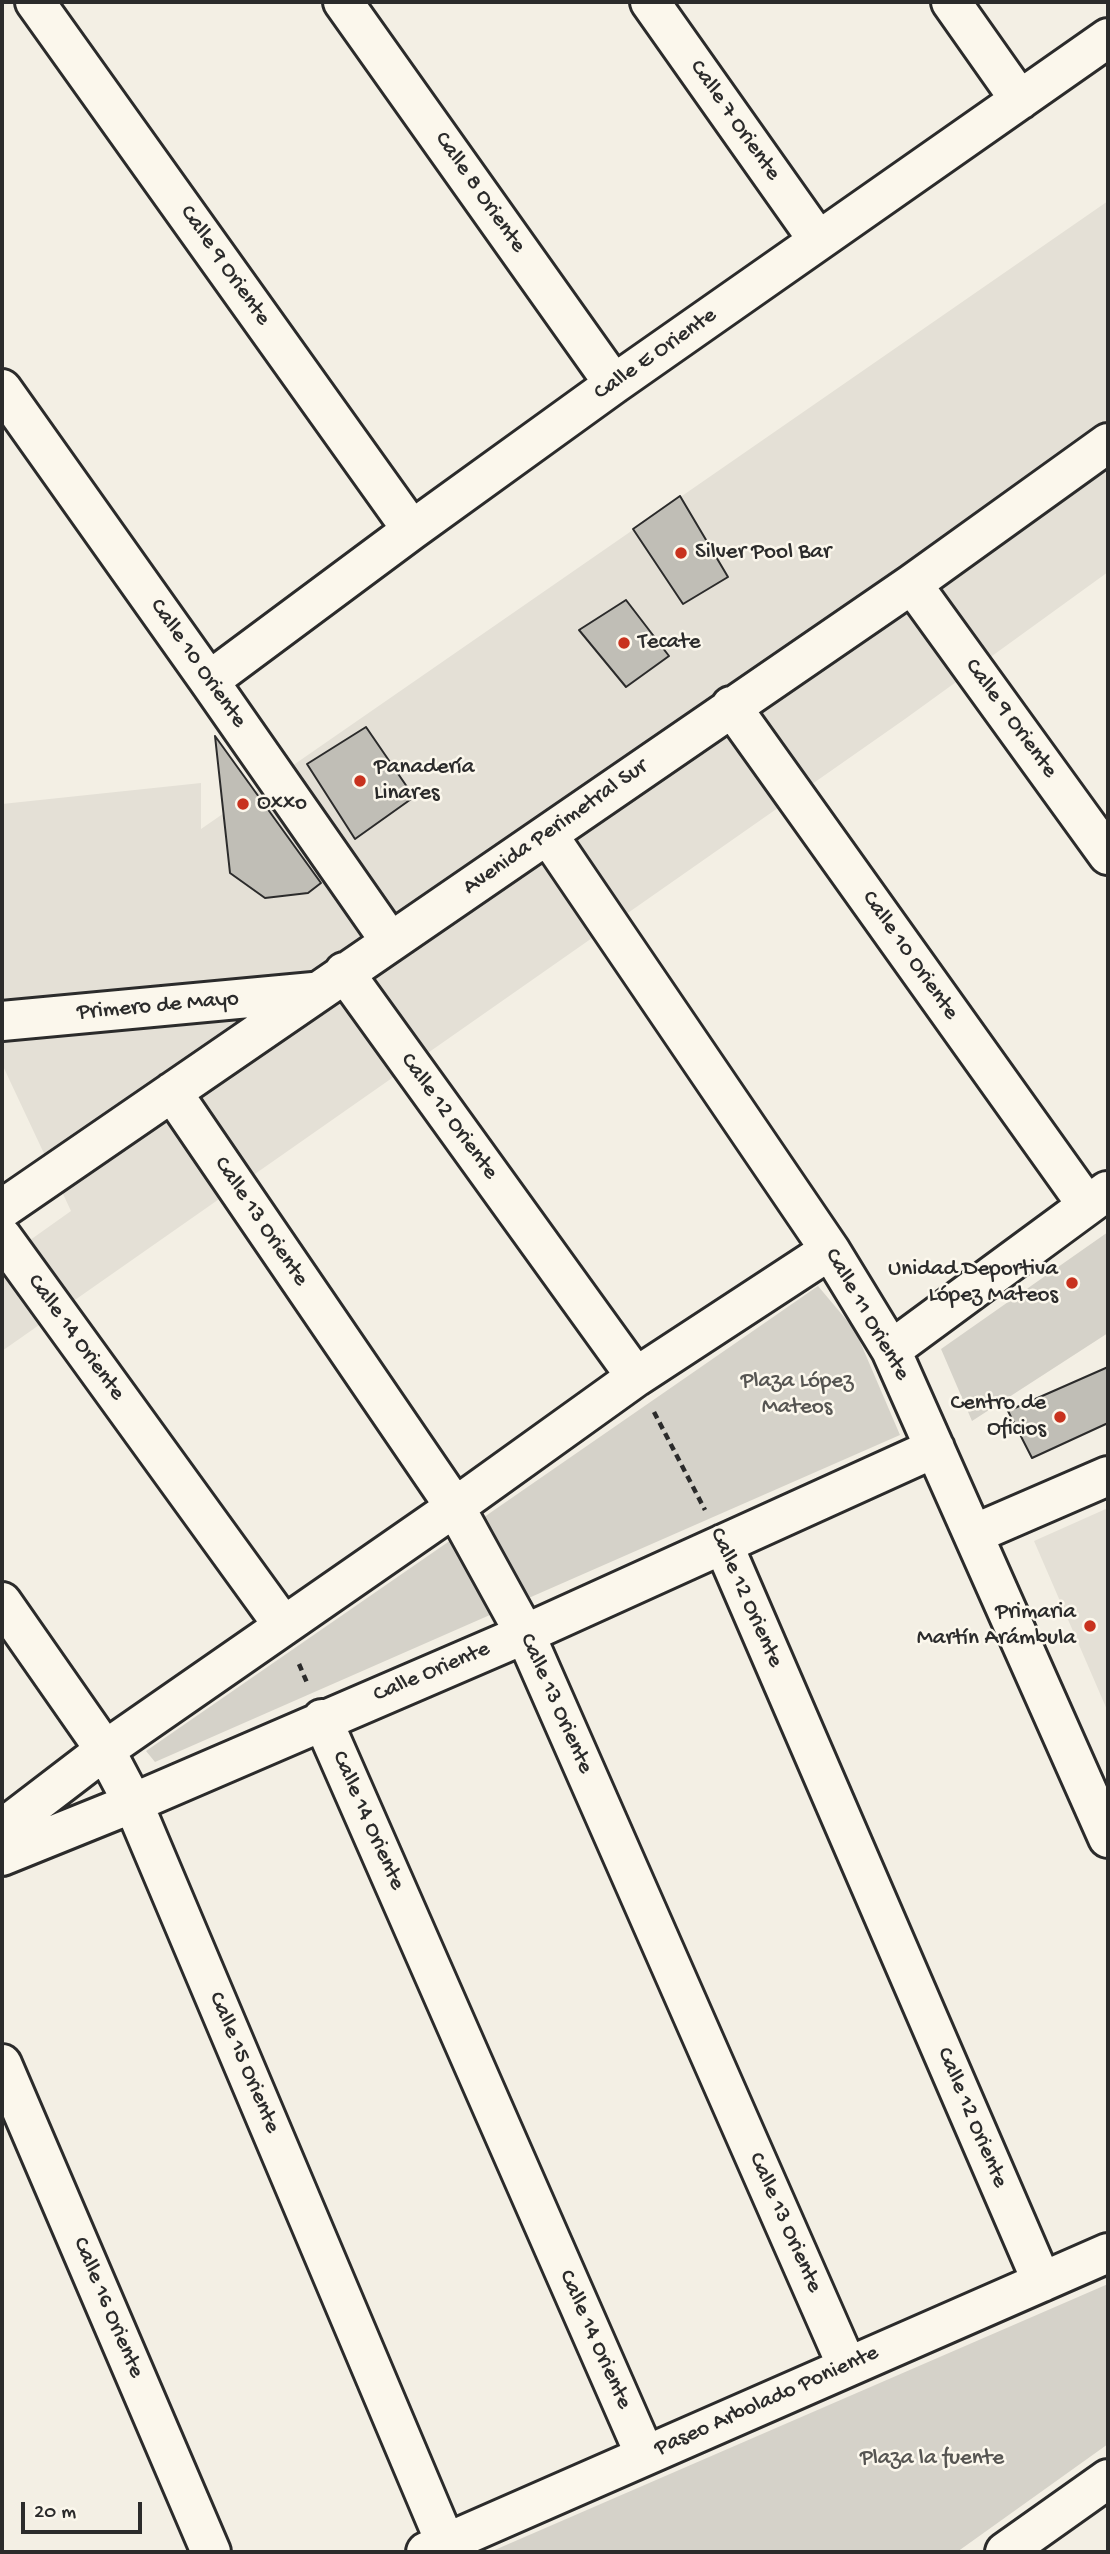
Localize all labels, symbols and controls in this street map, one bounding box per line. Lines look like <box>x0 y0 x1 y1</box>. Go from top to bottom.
street label: Calle 7 Oriente <box>682 55 786 187</box>
street label: Calle 8 Oriente <box>427 127 531 259</box>
street label: Calle 9 Oriente <box>172 200 276 332</box>
street label: Calle E Oriente <box>589 303 723 407</box>
place label: Silver Pool Bar <box>695 539 831 567</box>
marker: Silver Pool Bar <box>673 545 689 561</box>
street label: Calle 10 Oriente <box>142 594 252 734</box>
place label: Tecate <box>638 629 701 657</box>
marker: Tecate <box>616 635 632 651</box>
street label: Calle 9 Oriente <box>957 654 1063 784</box>
place label: Panadería Linares <box>374 754 474 808</box>
street label: Avenida Perimetral Sur <box>458 754 654 902</box>
marker: Panadería Linares <box>352 773 368 789</box>
place label: Oxxo <box>257 790 307 818</box>
marker: Oxxo <box>235 796 251 812</box>
street label: Calle 10 Oriente <box>854 886 964 1026</box>
street label: Primero de Mayo <box>76 986 240 1028</box>
street label: Calle 12 Oriente <box>393 1048 503 1186</box>
street label: Calle 13 Oriente <box>207 1152 313 1292</box>
street label: Calle 11 Oriente <box>817 1244 915 1386</box>
place label: Unidad Deportiva López Mateos <box>888 1256 1058 1310</box>
street label: Calle 14 Oriente <box>20 1269 130 1407</box>
marker: Unidad Deportiva López Mateos <box>1064 1275 1080 1291</box>
park label: Plaza López Mateos <box>741 1368 853 1422</box>
place label: Centro de Oficios <box>950 1390 1046 1444</box>
marker: Centro de Oficios <box>1052 1409 1068 1425</box>
street label: Calle 12 Oriente <box>702 1524 788 1672</box>
place label: Primaria Martín Arámbula <box>917 1599 1076 1653</box>
marker: Primaria Martín Arámbula <box>1082 1618 1098 1634</box>
street label: Calle 13 Oriente <box>512 1630 598 1778</box>
street label: Calle Oriente <box>370 1636 494 1710</box>
street label: Calle 14 Oriente <box>324 1747 410 1895</box>
street label: Calle 15 Oriente <box>201 1988 285 2138</box>
street label: Calle 12 Oriente <box>929 2044 1013 2192</box>
street label: Calle 13 Oriente <box>741 2149 827 2297</box>
street label: Calle 16 Oriente <box>65 2234 149 2382</box>
street label: Calle 14 Oriente <box>551 2266 637 2414</box>
street label: Paseo Arbolado Poniente <box>651 2340 883 2464</box>
park label: Plaza la fuente <box>860 2445 1004 2473</box>
scale bar <box>24 2488 145 2532</box>
text: 20 m <box>34 2501 76 2526</box>

